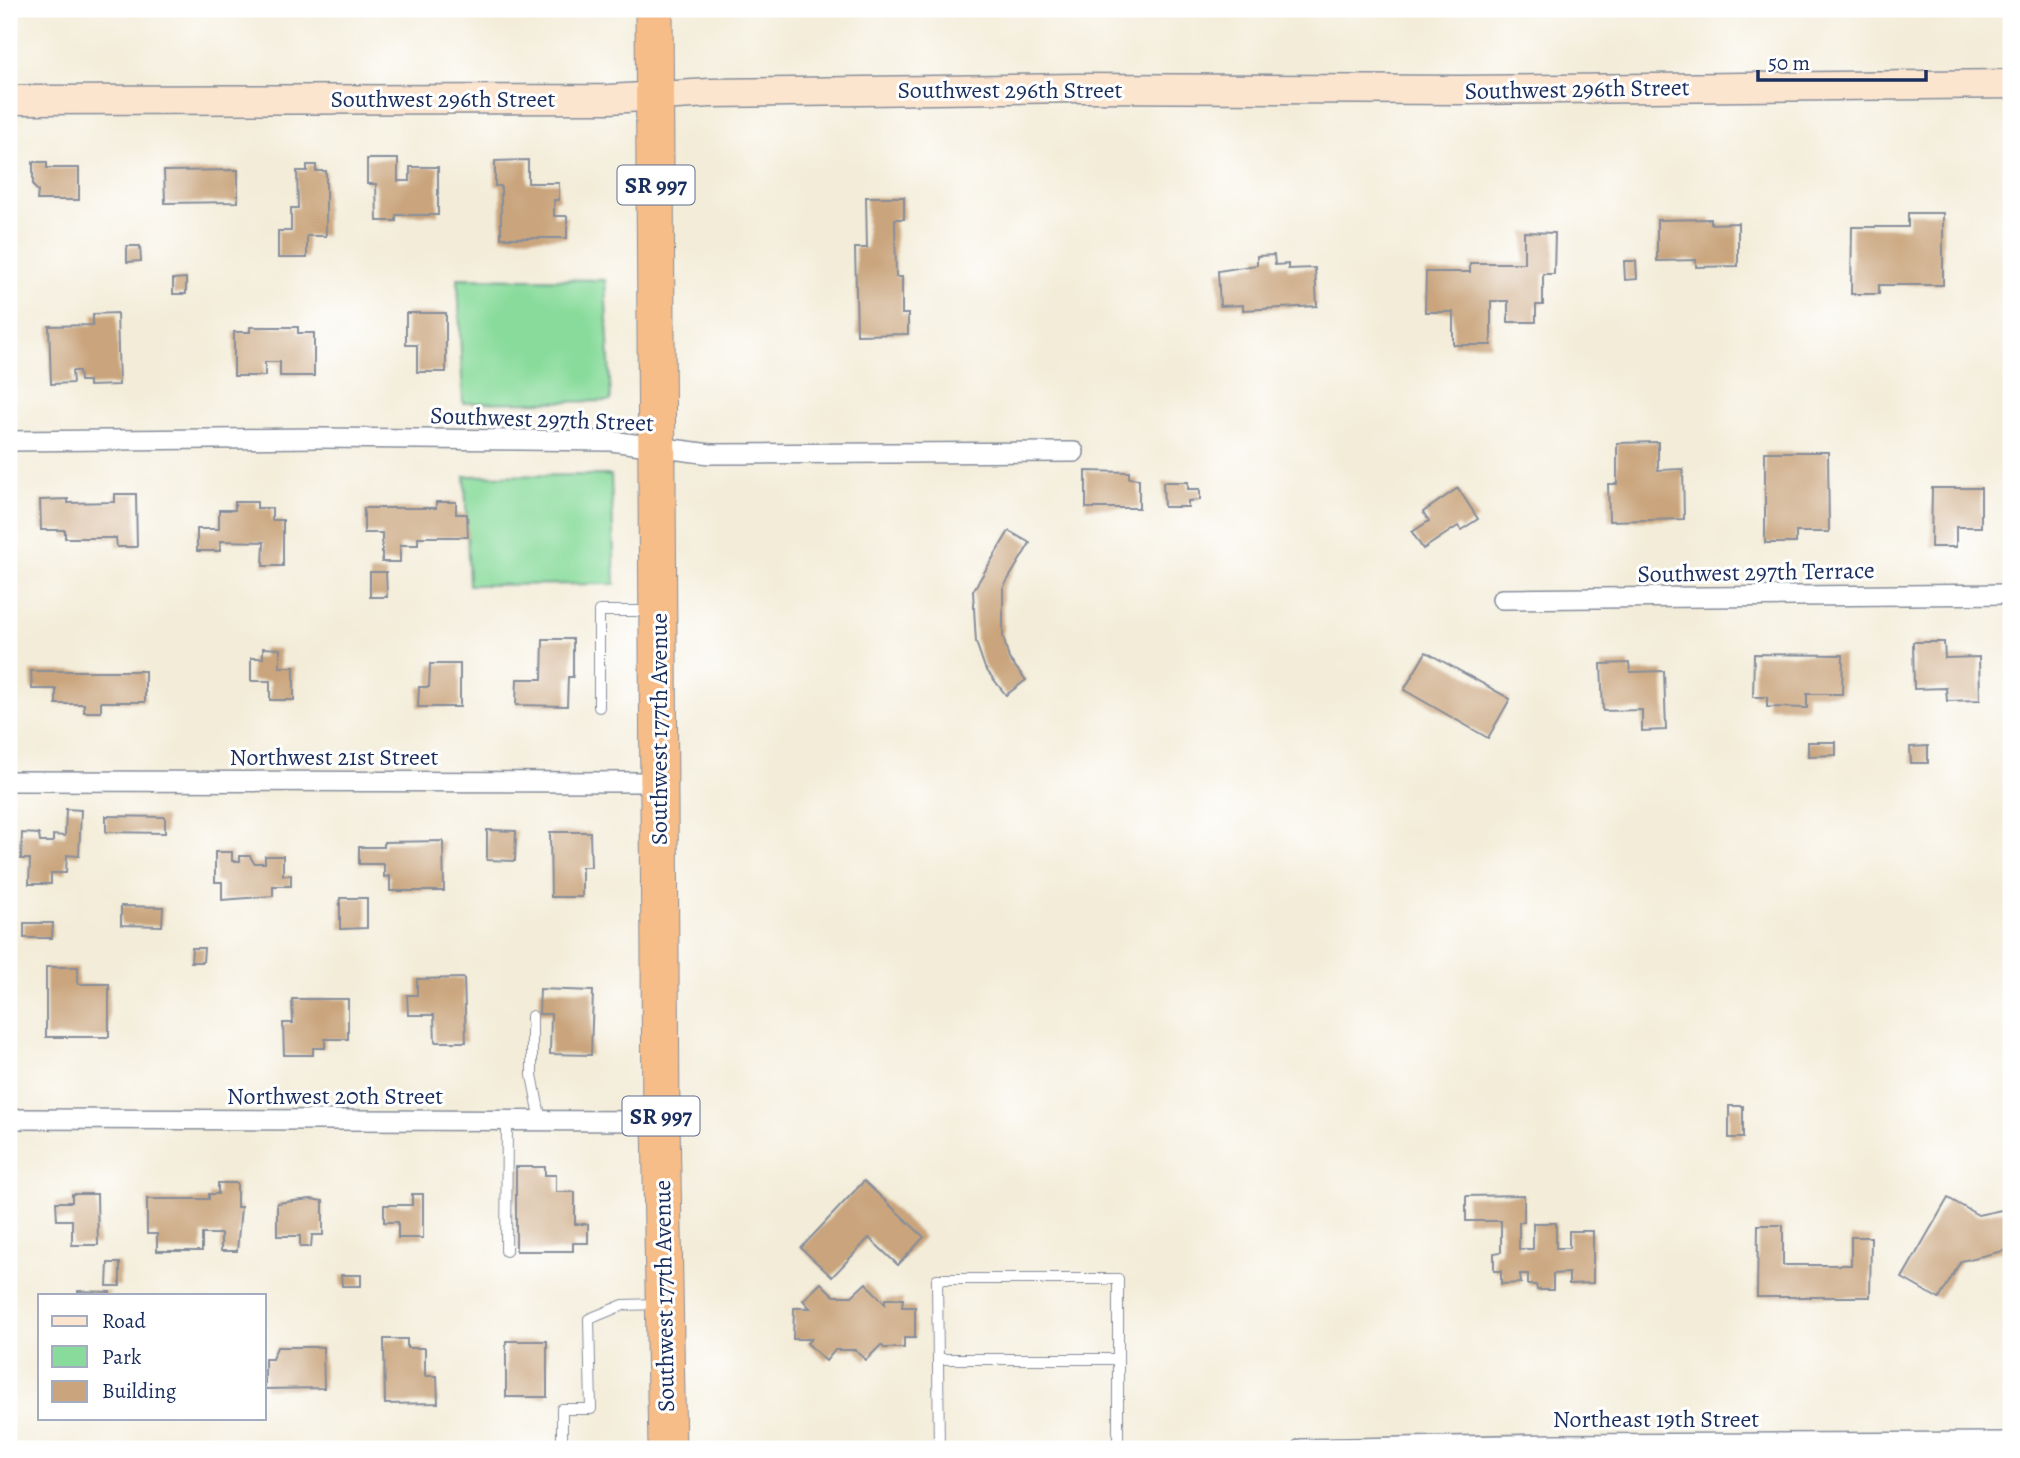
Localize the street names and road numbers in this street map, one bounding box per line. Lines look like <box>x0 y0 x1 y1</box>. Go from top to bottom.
street label: Southwest 296th Street <box>1464 71 1690 107</box>
street label: Southwest 296th Street <box>898 74 1123 106</box>
street label: Southwest 296th Street <box>331 83 556 115</box>
road number: SR 997 <box>618 166 694 204</box>
street label: Southwest 297th Street <box>430 399 655 439</box>
street label: Southwest 297th Terrace <box>1637 554 1875 590</box>
street label: Southwest 177th Avenue <box>643 613 675 845</box>
street label: Northwest 21st Street <box>230 741 438 773</box>
street label: Northwest 20th Street <box>227 1080 443 1112</box>
road number: SR 997 <box>622 1096 700 1135</box>
street label: Southwest 177th Avenue <box>646 1180 682 1412</box>
street label: Northeast 19th Street <box>1553 1403 1759 1435</box>

